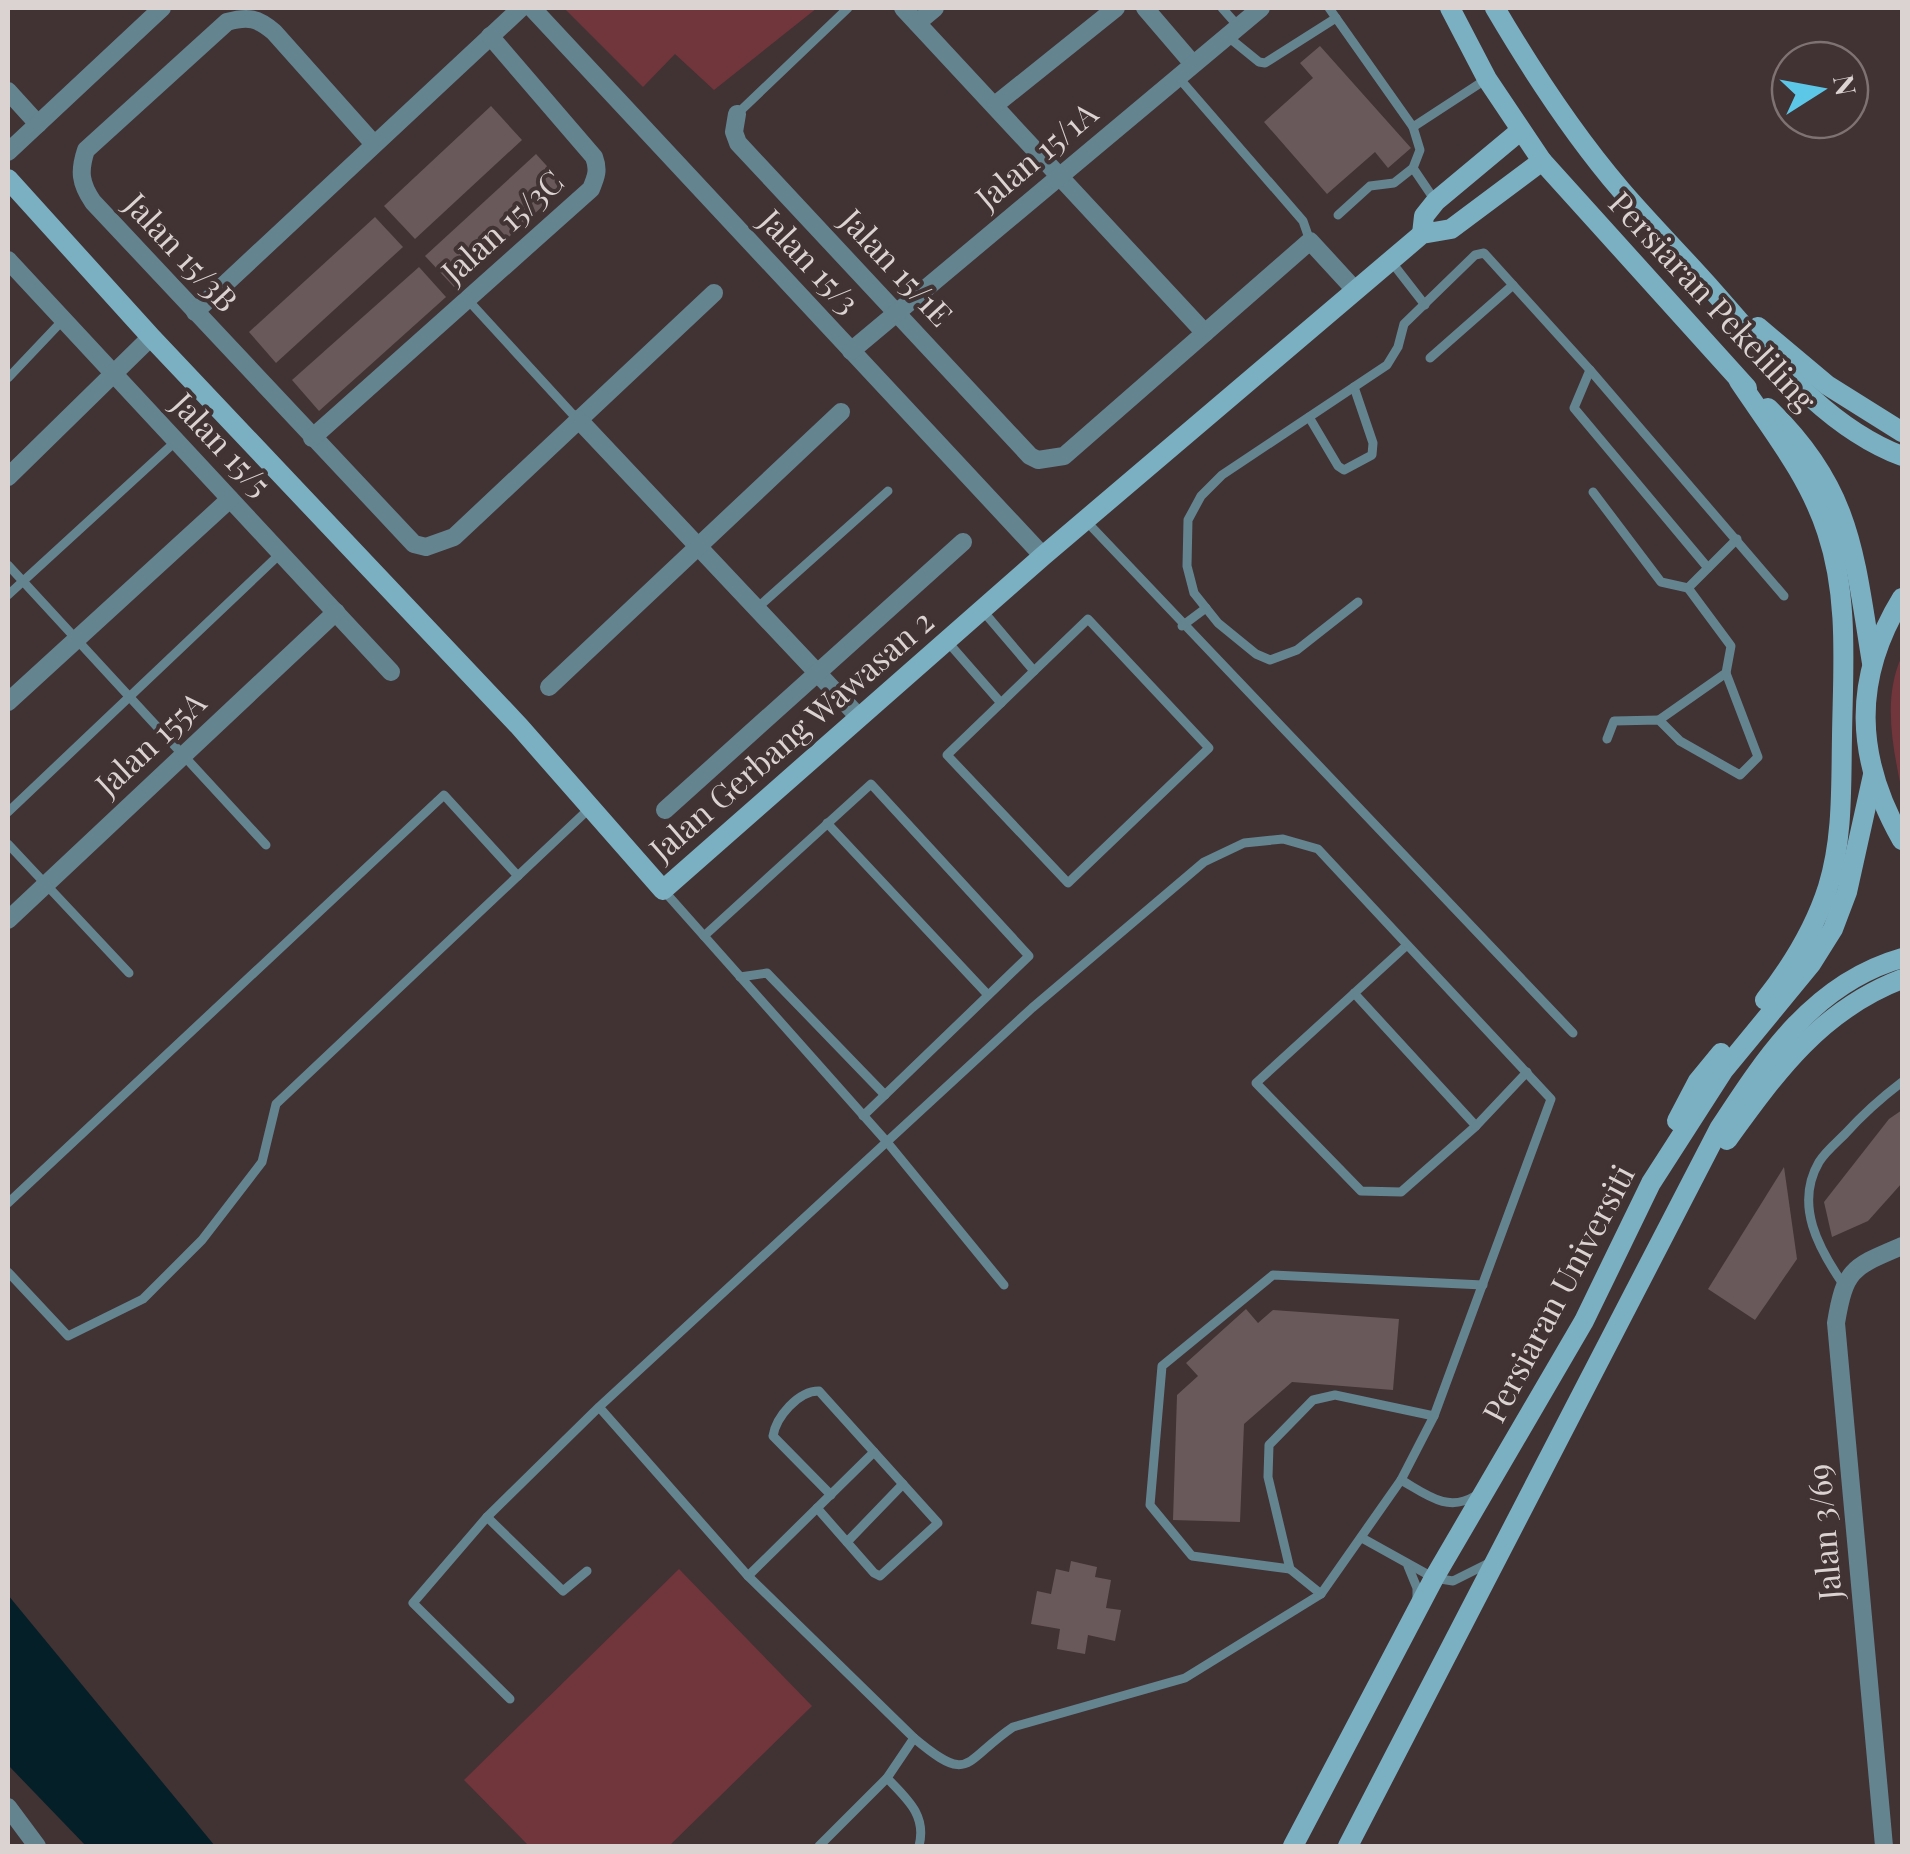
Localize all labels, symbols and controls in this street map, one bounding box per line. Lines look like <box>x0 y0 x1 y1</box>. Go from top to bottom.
north arrow <box>1770 40 1870 140</box>
text: N <box>1826 71 1866 98</box>
street label: Jalan 15/1A <box>965 90 1106 218</box>
street label: Jalan 15/3C <box>430 159 572 292</box>
street label: Persiaran Pekeliling <box>1601 181 1827 420</box>
street label: Jalan 15/3B <box>116 182 249 320</box>
street label: Jalan 15/3 <box>751 198 870 322</box>
street label: Jalan 15/1E <box>832 198 963 334</box>
street label: Jalan 15/5 <box>163 381 282 504</box>
street label: Jalan Gerbang Wawasan 2 <box>639 599 941 870</box>
street label: Jalan 155A <box>84 680 214 805</box>
street label: Persiaran Universiti <box>1471 1157 1643 1429</box>
street label: Jalan 3/69 <box>1795 1462 1850 1603</box>

